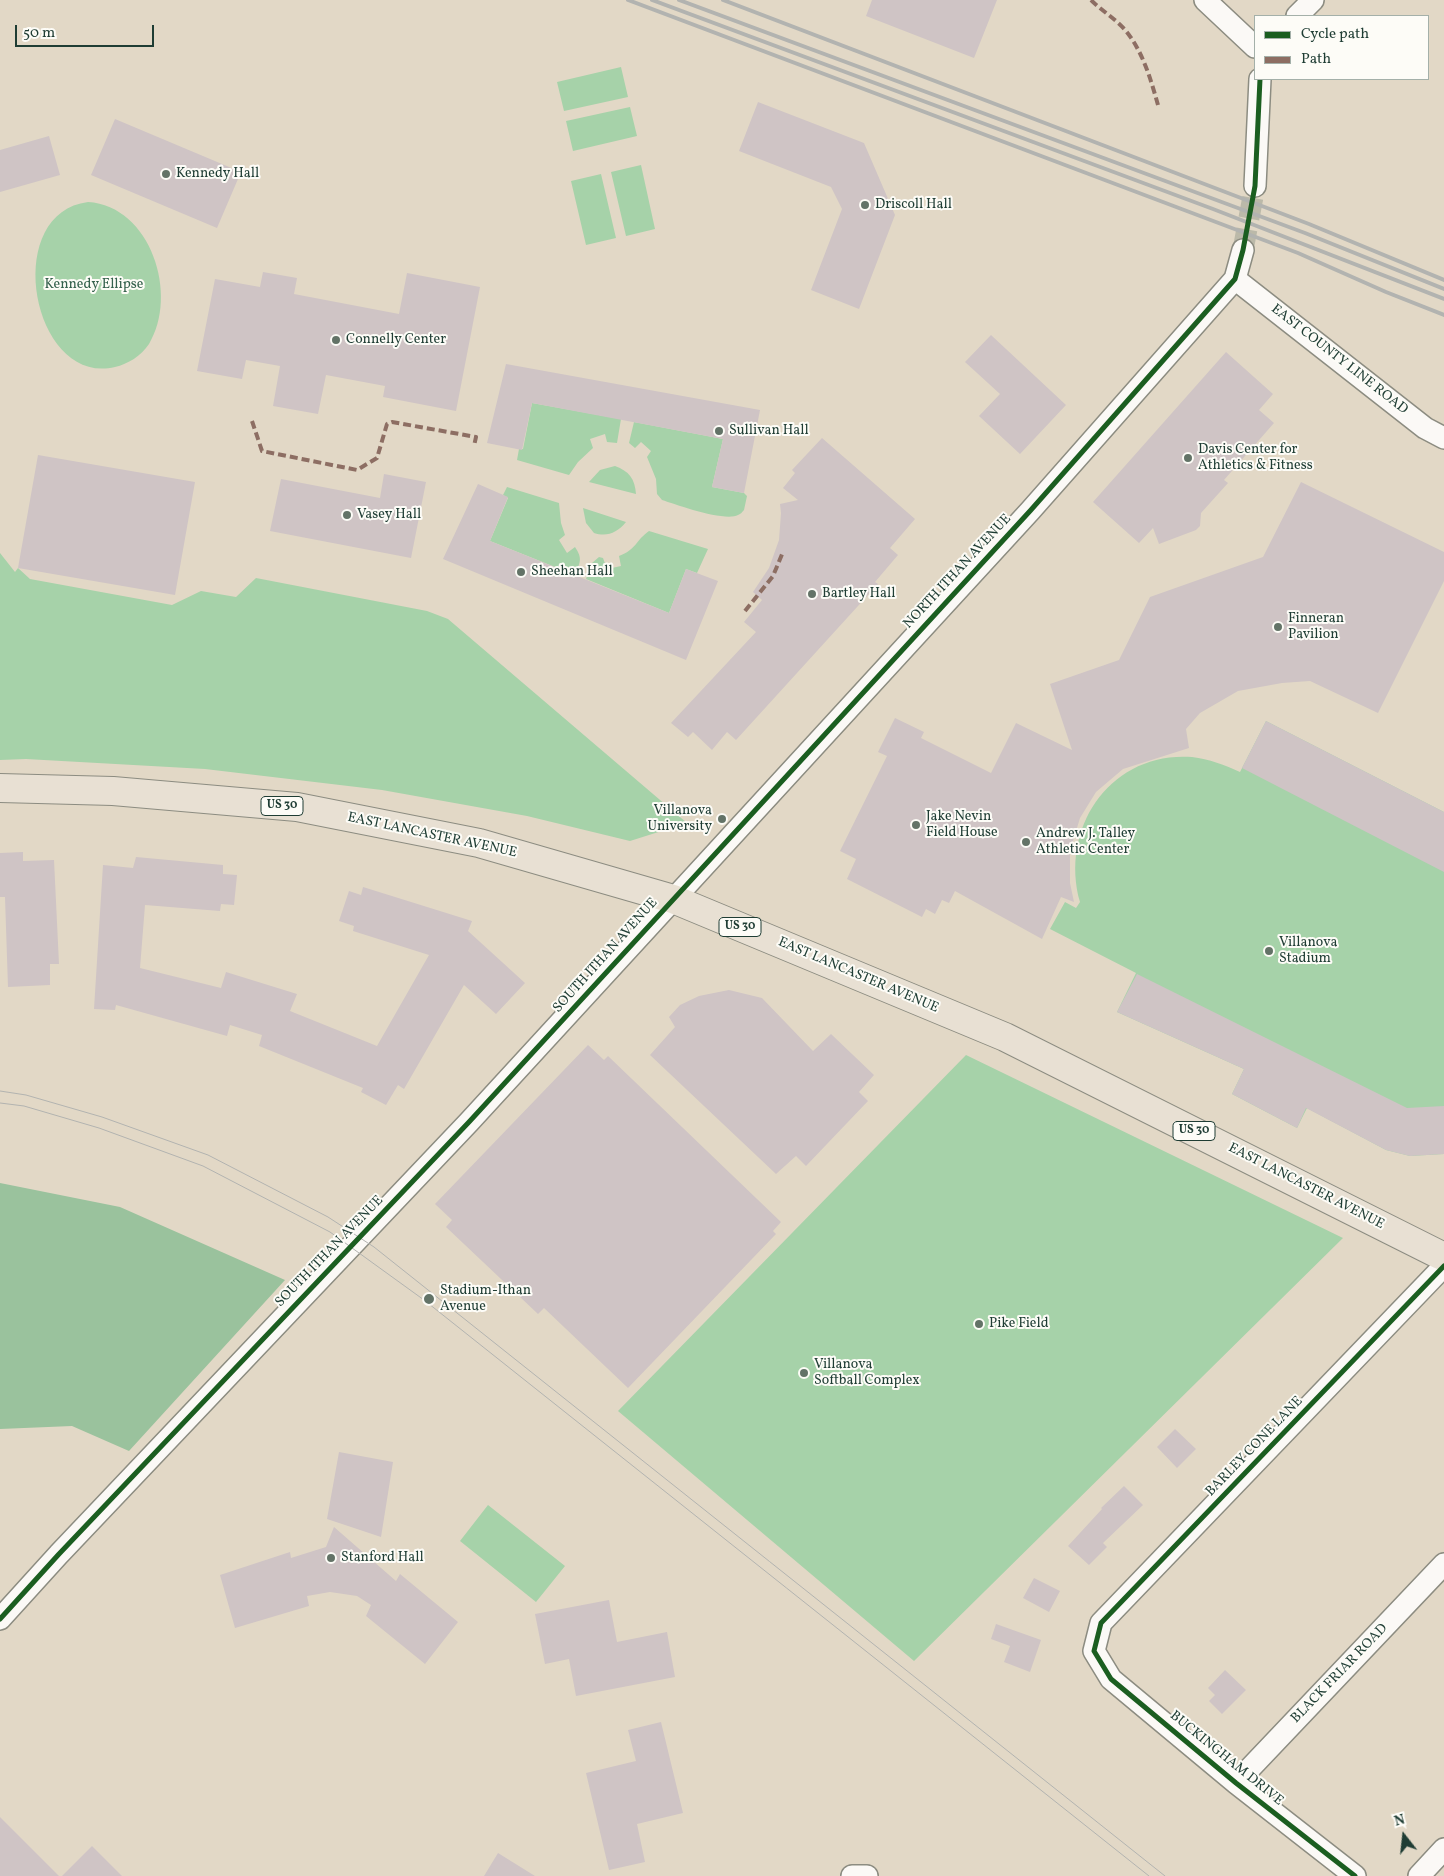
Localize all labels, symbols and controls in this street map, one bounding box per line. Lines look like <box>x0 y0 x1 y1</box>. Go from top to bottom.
scale bar <box>18 15 156 47</box>
legend <box>1254 15 1429 80</box>
text: 50 m <box>23 23 55 44</box>
text: Cycle path <box>1301 24 1369 45</box>
text: Path <box>1301 49 1331 70</box>
place label: Kennedy Hall <box>176 166 259 182</box>
marker: Kennedy Hall <box>160 168 172 180</box>
place label: Driscoll Hall <box>875 197 952 213</box>
marker: Driscoll Hall <box>859 199 871 211</box>
park label: Kennedy Ellipse <box>45 277 143 293</box>
street label: EAST COUNTY LINE ROAD <box>1267 301 1411 419</box>
place label: Connelly Center <box>346 332 446 348</box>
marker: Connelly Center <box>330 334 342 346</box>
place label: Sullivan Hall <box>729 423 809 439</box>
marker: Sullivan Hall <box>713 425 725 437</box>
place label: Davis Center for Athletics & Fitness <box>1198 442 1313 474</box>
marker: Davis Center for Athletics & Fitness <box>1182 452 1194 464</box>
place label: Vasey Hall <box>357 507 421 523</box>
marker: Vasey Hall <box>341 509 353 521</box>
street label: NORTH ITHAN AVENUE <box>901 511 1015 633</box>
place label: Sheehan Hall <box>531 564 613 580</box>
marker: Sheehan Hall <box>515 566 527 578</box>
place label: Bartley Hall <box>822 586 895 602</box>
marker: Bartley Hall <box>806 588 818 600</box>
place label: Finneran Pavilion <box>1288 611 1344 644</box>
marker: Finneran Pavilion <box>1272 621 1284 633</box>
road number: US 30 <box>261 796 303 816</box>
place label: Villanova University <box>648 803 712 836</box>
place label: Jake Nevin Field House <box>926 809 998 842</box>
street label: EAST LANCASTER AVENUE <box>346 810 518 862</box>
marker: Villanova University <box>716 813 728 825</box>
marker: Jake Nevin Field House <box>910 819 922 831</box>
place label: Andrew J. Talley Athletic Center <box>1036 826 1135 859</box>
marker: Andrew J. Talley Athletic Center <box>1020 836 1032 848</box>
street label: SOUTH ITHAN AVENUE <box>550 895 662 1017</box>
road number: US 30 <box>719 918 761 936</box>
street label: EAST LANCASTER AVENUE <box>775 934 941 1018</box>
place label: Villanova Stadium <box>1279 935 1337 968</box>
marker: Villanova Stadium <box>1263 945 1275 957</box>
road number: US 30 <box>1173 1122 1215 1140</box>
street label: EAST LANCASTER AVENUE <box>1225 1140 1387 1234</box>
street label: SOUTH ITHAN AVENUE <box>272 1193 388 1311</box>
place label: Stadium-Ithan Avenue <box>440 1283 531 1315</box>
marker: Stadium-Ithan Avenue <box>422 1292 436 1306</box>
place label: Pike Field <box>989 1316 1049 1332</box>
marker: Pike Field <box>973 1318 985 1330</box>
place label: Villanova Softball Complex <box>814 1357 920 1390</box>
marker: Villanova Softball Complex <box>798 1367 810 1379</box>
street label: BARLEY CONE LANE <box>1203 1394 1307 1500</box>
place label: Stanford Hall <box>341 1550 424 1566</box>
marker: Stanford Hall <box>325 1552 337 1564</box>
street label: BLACK FRIAR ROAD <box>1288 1621 1392 1727</box>
street label: BUCKINGHAM DRIVE <box>1166 1708 1286 1810</box>
north arrow <box>1379 1811 1429 1861</box>
text: N <box>1392 1811 1407 1832</box>

